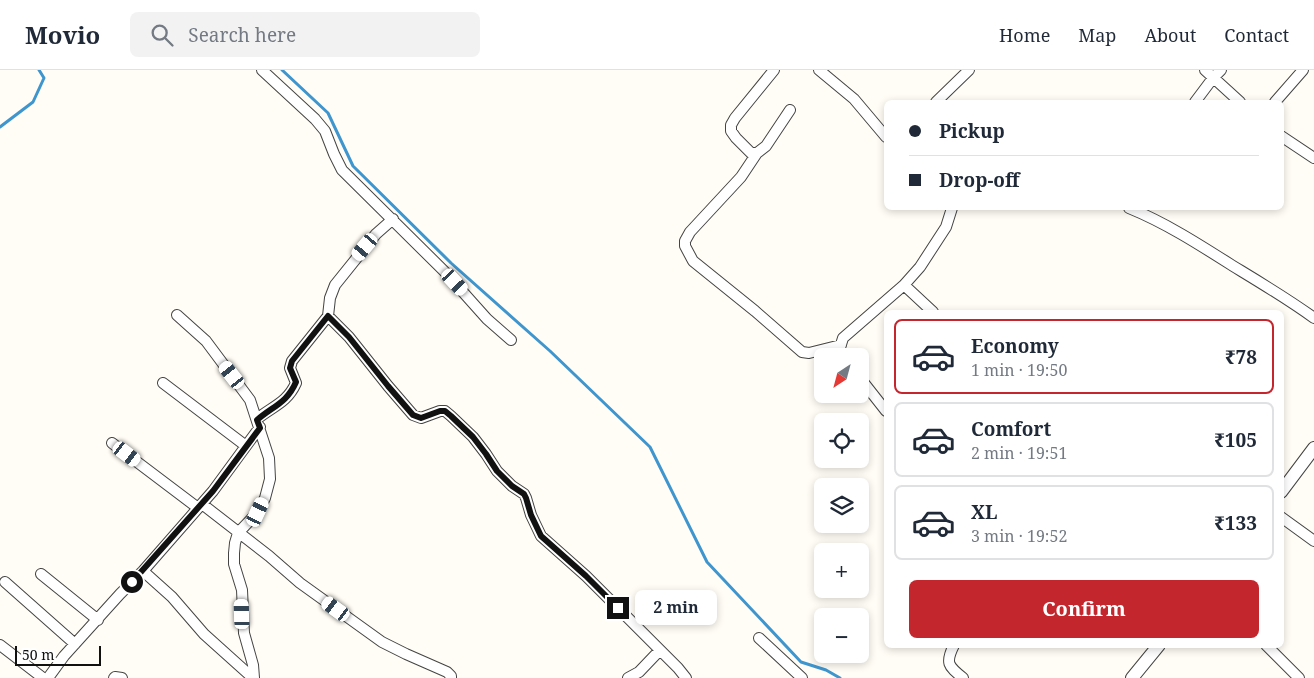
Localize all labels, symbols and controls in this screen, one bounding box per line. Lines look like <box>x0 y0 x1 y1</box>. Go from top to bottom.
search box <box>130 12 480 57</box>
text: Movio <box>25 18 100 51</box>
icon: search <box>148 21 176 49</box>
text: Search here <box>188 22 296 48</box>
text: Home <box>999 23 1050 47</box>
text: Map <box>1078 23 1116 47</box>
text: About <box>1144 23 1196 47</box>
text: Contact <box>1224 23 1289 47</box>
text: Pickup <box>939 118 1005 144</box>
text: Drop-off <box>939 167 1019 193</box>
car <box>349 231 380 263</box>
car <box>439 266 470 298</box>
text: Economy <box>971 333 1059 359</box>
icon: car <box>911 334 956 379</box>
text: ₹78 <box>1225 344 1257 370</box>
north arrow <box>814 348 869 402</box>
map controls <box>814 348 869 663</box>
car <box>216 359 247 391</box>
text: 1 min · 19:50 <box>971 359 1067 381</box>
button: locate <box>814 413 869 468</box>
text: Comfort <box>971 416 1051 442</box>
icon: car <box>911 417 956 462</box>
text: ₹105 <box>1214 427 1257 453</box>
car <box>110 439 143 469</box>
text: 2 min · 19:51 <box>971 442 1067 464</box>
button: layers <box>814 478 869 533</box>
car <box>244 495 271 529</box>
text: XL <box>971 499 997 525</box>
icon: car <box>911 500 956 545</box>
text: ₹133 <box>1214 510 1257 536</box>
text: 3 min · 19:52 <box>971 525 1067 547</box>
button: + <box>814 543 869 598</box>
route start <box>121 571 143 593</box>
button: Confirm <box>909 580 1259 638</box>
callout: 2 min <box>636 590 718 626</box>
car <box>319 594 352 624</box>
text: 2 min <box>653 596 699 618</box>
route end <box>607 597 629 619</box>
car <box>233 599 250 629</box>
button: − <box>814 608 869 663</box>
scale bar <box>15 643 101 666</box>
text: 50 m <box>22 645 55 664</box>

